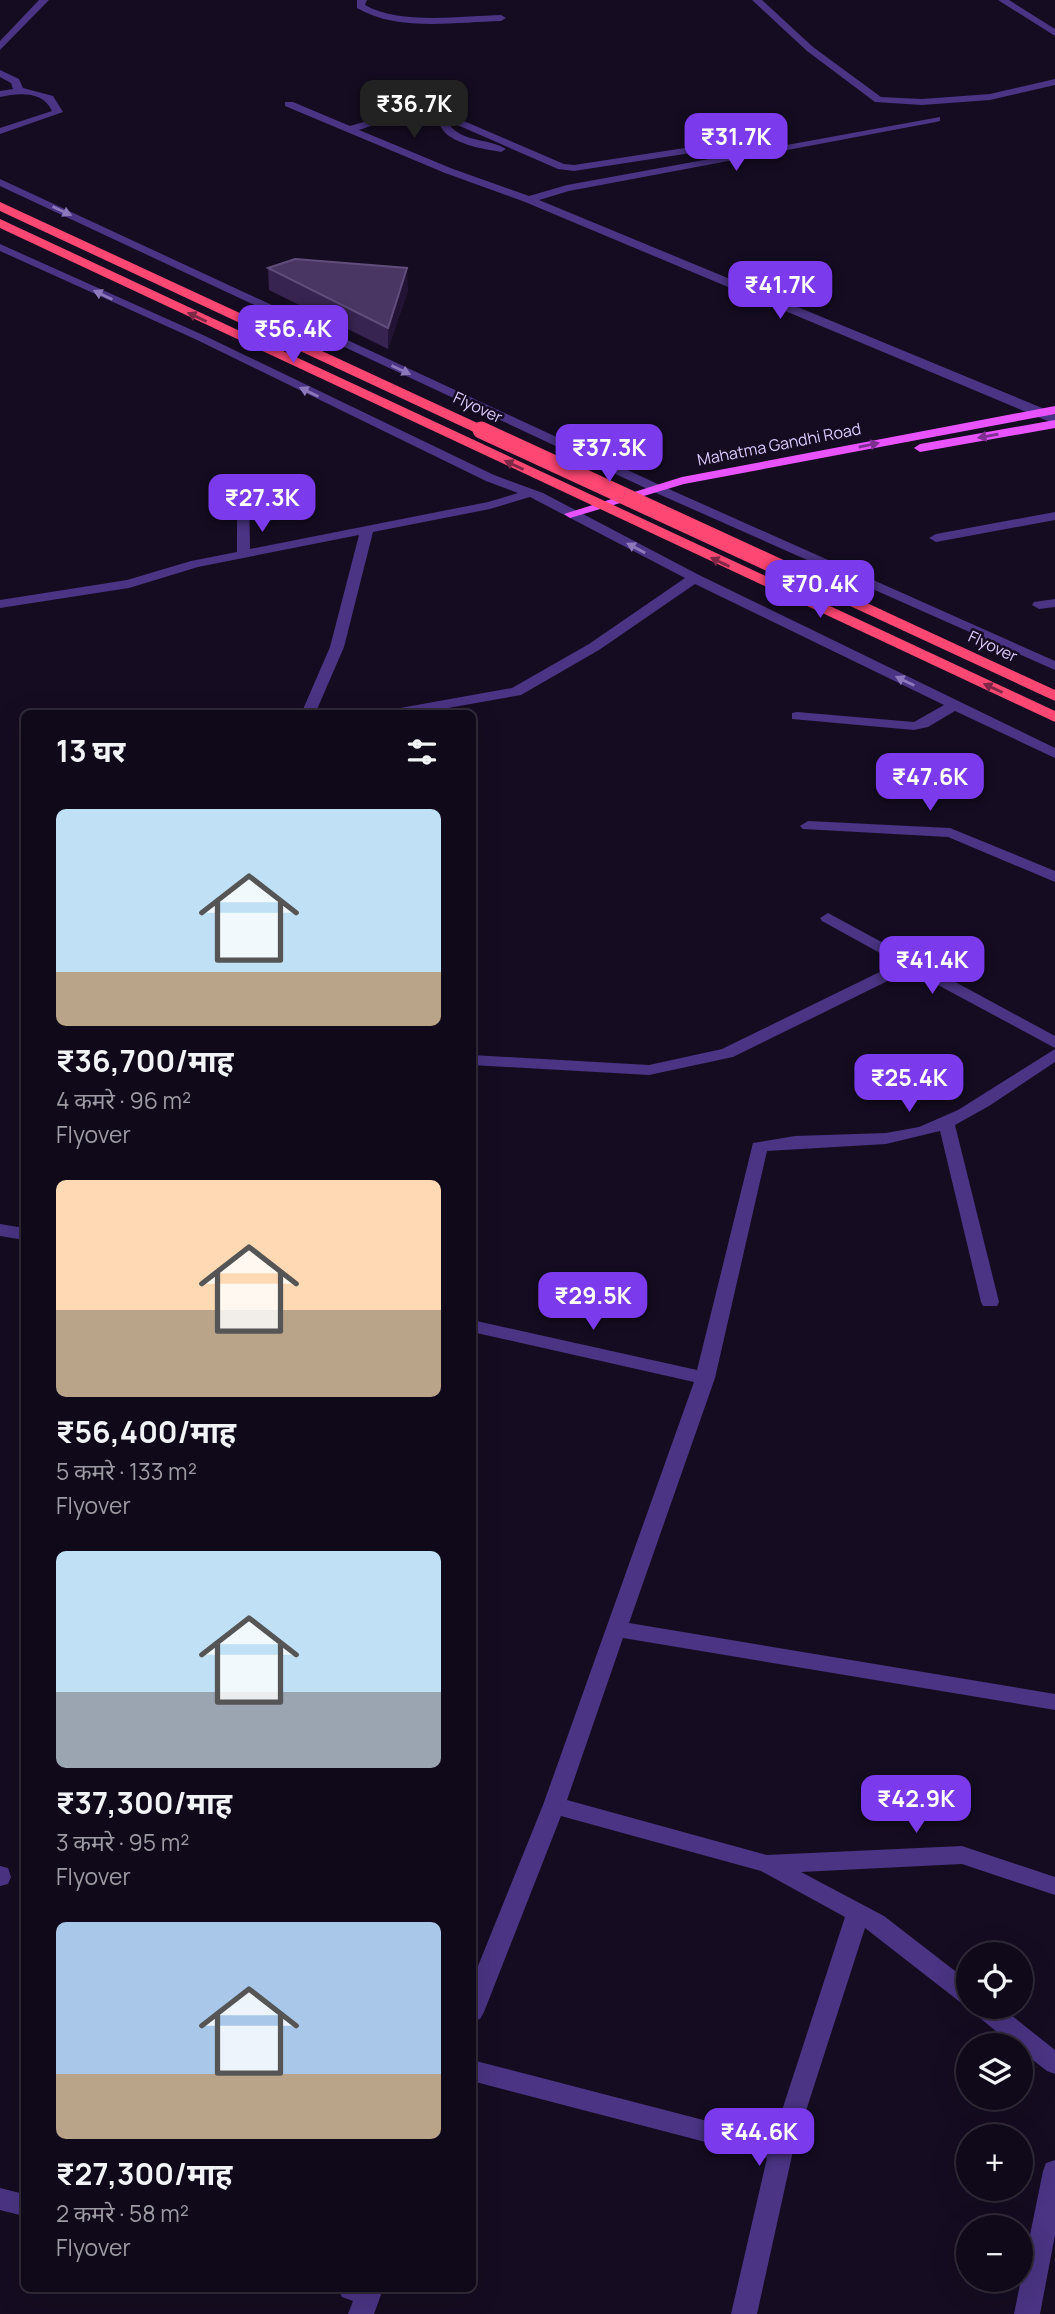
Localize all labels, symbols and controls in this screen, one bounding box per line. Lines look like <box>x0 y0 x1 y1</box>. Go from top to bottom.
pin: ₹36.7K <box>357 80 471 140</box>
text: ₹36.7K <box>376 87 452 119</box>
pin: ₹31.7K <box>679 114 793 173</box>
text: ₹31.7K <box>701 120 771 152</box>
one-way arrow <box>52 205 72 217</box>
pin: ₹41.7K <box>723 262 837 321</box>
text: ₹41.7K <box>744 268 816 300</box>
one-way arrow <box>93 289 113 301</box>
pin: ₹56.4K <box>236 306 350 365</box>
one-way arrow <box>187 311 207 322</box>
text: ₹56.4K <box>254 312 332 344</box>
one-way arrow <box>391 364 411 376</box>
one-way arrow <box>299 386 319 397</box>
street label: Flyover <box>450 386 506 428</box>
street label: Mahatma Gandhi Road <box>695 417 863 471</box>
pin: ₹37.3K <box>552 424 666 484</box>
text: ₹37.3K <box>572 431 646 463</box>
one-way arrow <box>977 431 999 442</box>
one-way arrow <box>858 439 880 450</box>
one-way arrow <box>504 459 524 470</box>
pin: ₹27.3K <box>205 475 319 534</box>
text: ₹27.3K <box>224 481 300 513</box>
one-way arrow <box>625 542 645 554</box>
one-way arrow <box>710 556 730 567</box>
pin: ₹70.4K <box>763 560 877 620</box>
text: ₹70.4K <box>781 567 859 599</box>
street label: Flyover <box>965 625 1021 667</box>
one-way arrow <box>895 675 915 687</box>
one-way arrow <box>983 683 1003 694</box>
text: 13 घर <box>56 730 125 771</box>
icon: filters <box>403 733 441 771</box>
pin: ₹47.6K <box>873 754 987 813</box>
text: ₹47.6K <box>892 760 968 792</box>
icon: home <box>186 855 312 981</box>
pin: ₹41.4K <box>875 936 989 996</box>
text: ₹41.4K <box>895 943 969 975</box>
text: ₹36,700/माह <box>56 1040 234 1081</box>
pin: ₹25.4K <box>852 1054 966 1114</box>
text: ₹25.4K <box>870 1061 948 1093</box>
text: 4 कमरे · 96 m² <box>56 1084 191 1116</box>
text: Flyover <box>56 1118 131 1150</box>
icon: home <box>186 1226 312 1352</box>
pin: ₹29.5K <box>536 1272 650 1332</box>
text: ₹29.5K <box>554 1279 632 1311</box>
text: ₹56,400/माह <box>56 1411 236 1452</box>
text: 5 कमरे · 133 m² <box>56 1455 197 1487</box>
text: Flyover <box>56 1489 131 1521</box>
icon: home <box>186 1597 312 1723</box>
pin: ₹42.9K <box>859 1776 973 1835</box>
text: ₹37,300/माह <box>56 1782 232 1823</box>
text: ₹42.9K <box>877 1782 955 1814</box>
text: 3 कमरे · 95 m² <box>56 1826 189 1858</box>
text: Flyover <box>56 1860 131 1892</box>
map controls <box>956 1942 1033 2292</box>
button: locate <box>956 1942 1033 2019</box>
icon: home <box>186 1968 312 2094</box>
button: layers <box>956 2033 1033 2110</box>
pin: ₹44.6K <box>702 2108 816 2168</box>
text: ₹44.6K <box>720 2115 798 2147</box>
button: + <box>956 2124 1033 2201</box>
text: ₹27,300/माह <box>56 2153 232 2194</box>
text: 2 कमरे · 58 m² <box>56 2197 189 2229</box>
button: − <box>956 2215 1033 2292</box>
text: Flyover <box>56 2231 131 2263</box>

